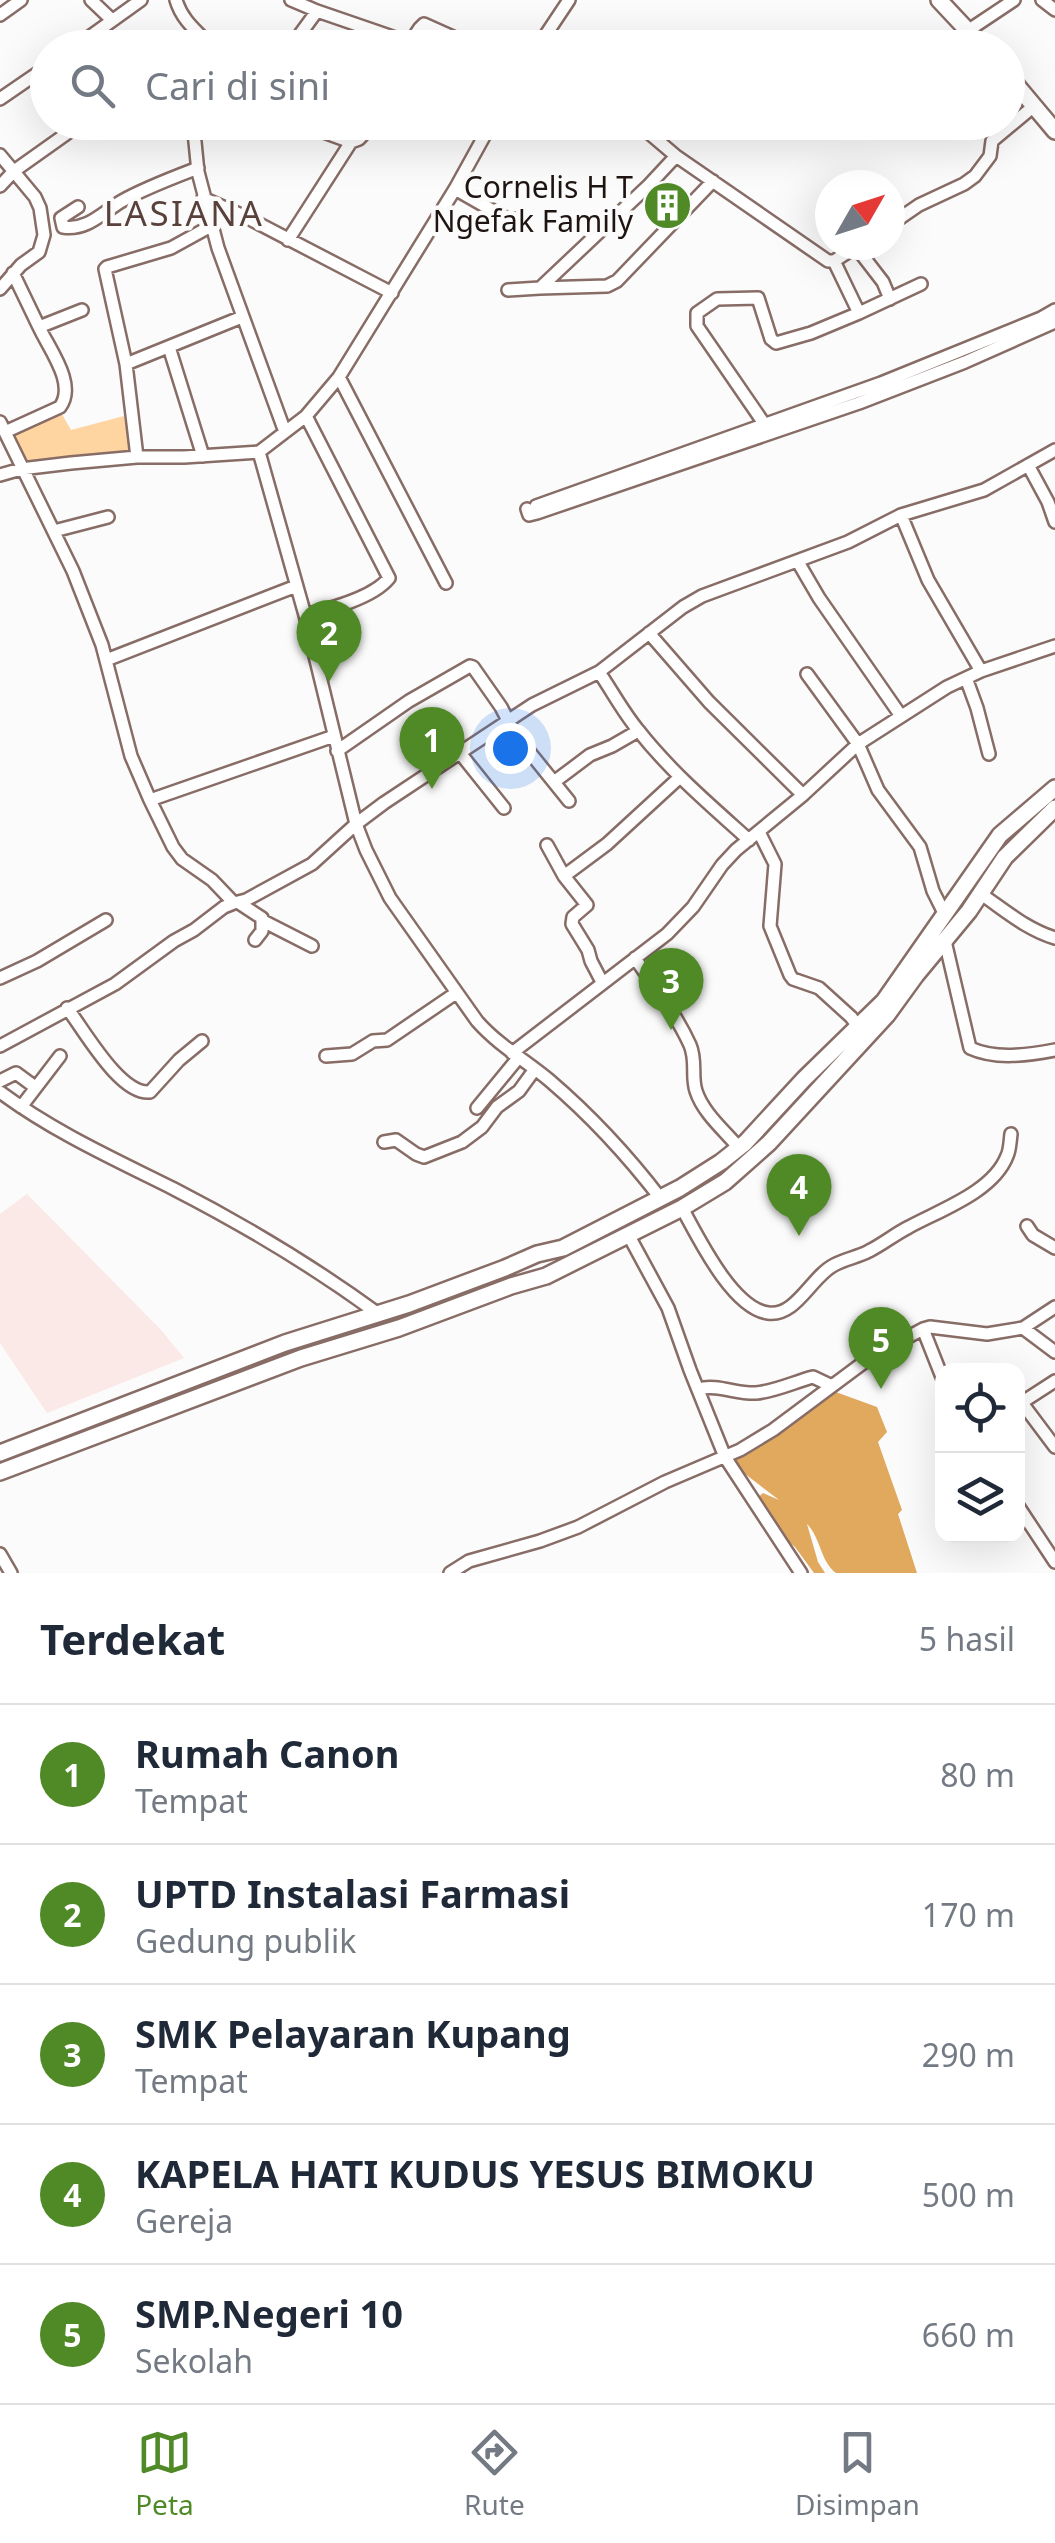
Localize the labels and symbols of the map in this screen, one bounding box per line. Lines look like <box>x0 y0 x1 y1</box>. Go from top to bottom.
place label: Cornelis H T Ngefak Family <box>433 166 634 241</box>
north arrow <box>815 170 905 260</box>
building icon: Cornelis H T Ngefak Family <box>642 179 694 231</box>
district label: LASIANA <box>104 189 264 236</box>
pin: 2 <box>296 600 362 682</box>
pin: 1 <box>400 706 464 789</box>
your location <box>485 723 536 774</box>
pin: 3 <box>638 948 704 1030</box>
pin: 4 <box>766 1154 832 1236</box>
pin: 5 <box>848 1306 914 1389</box>

